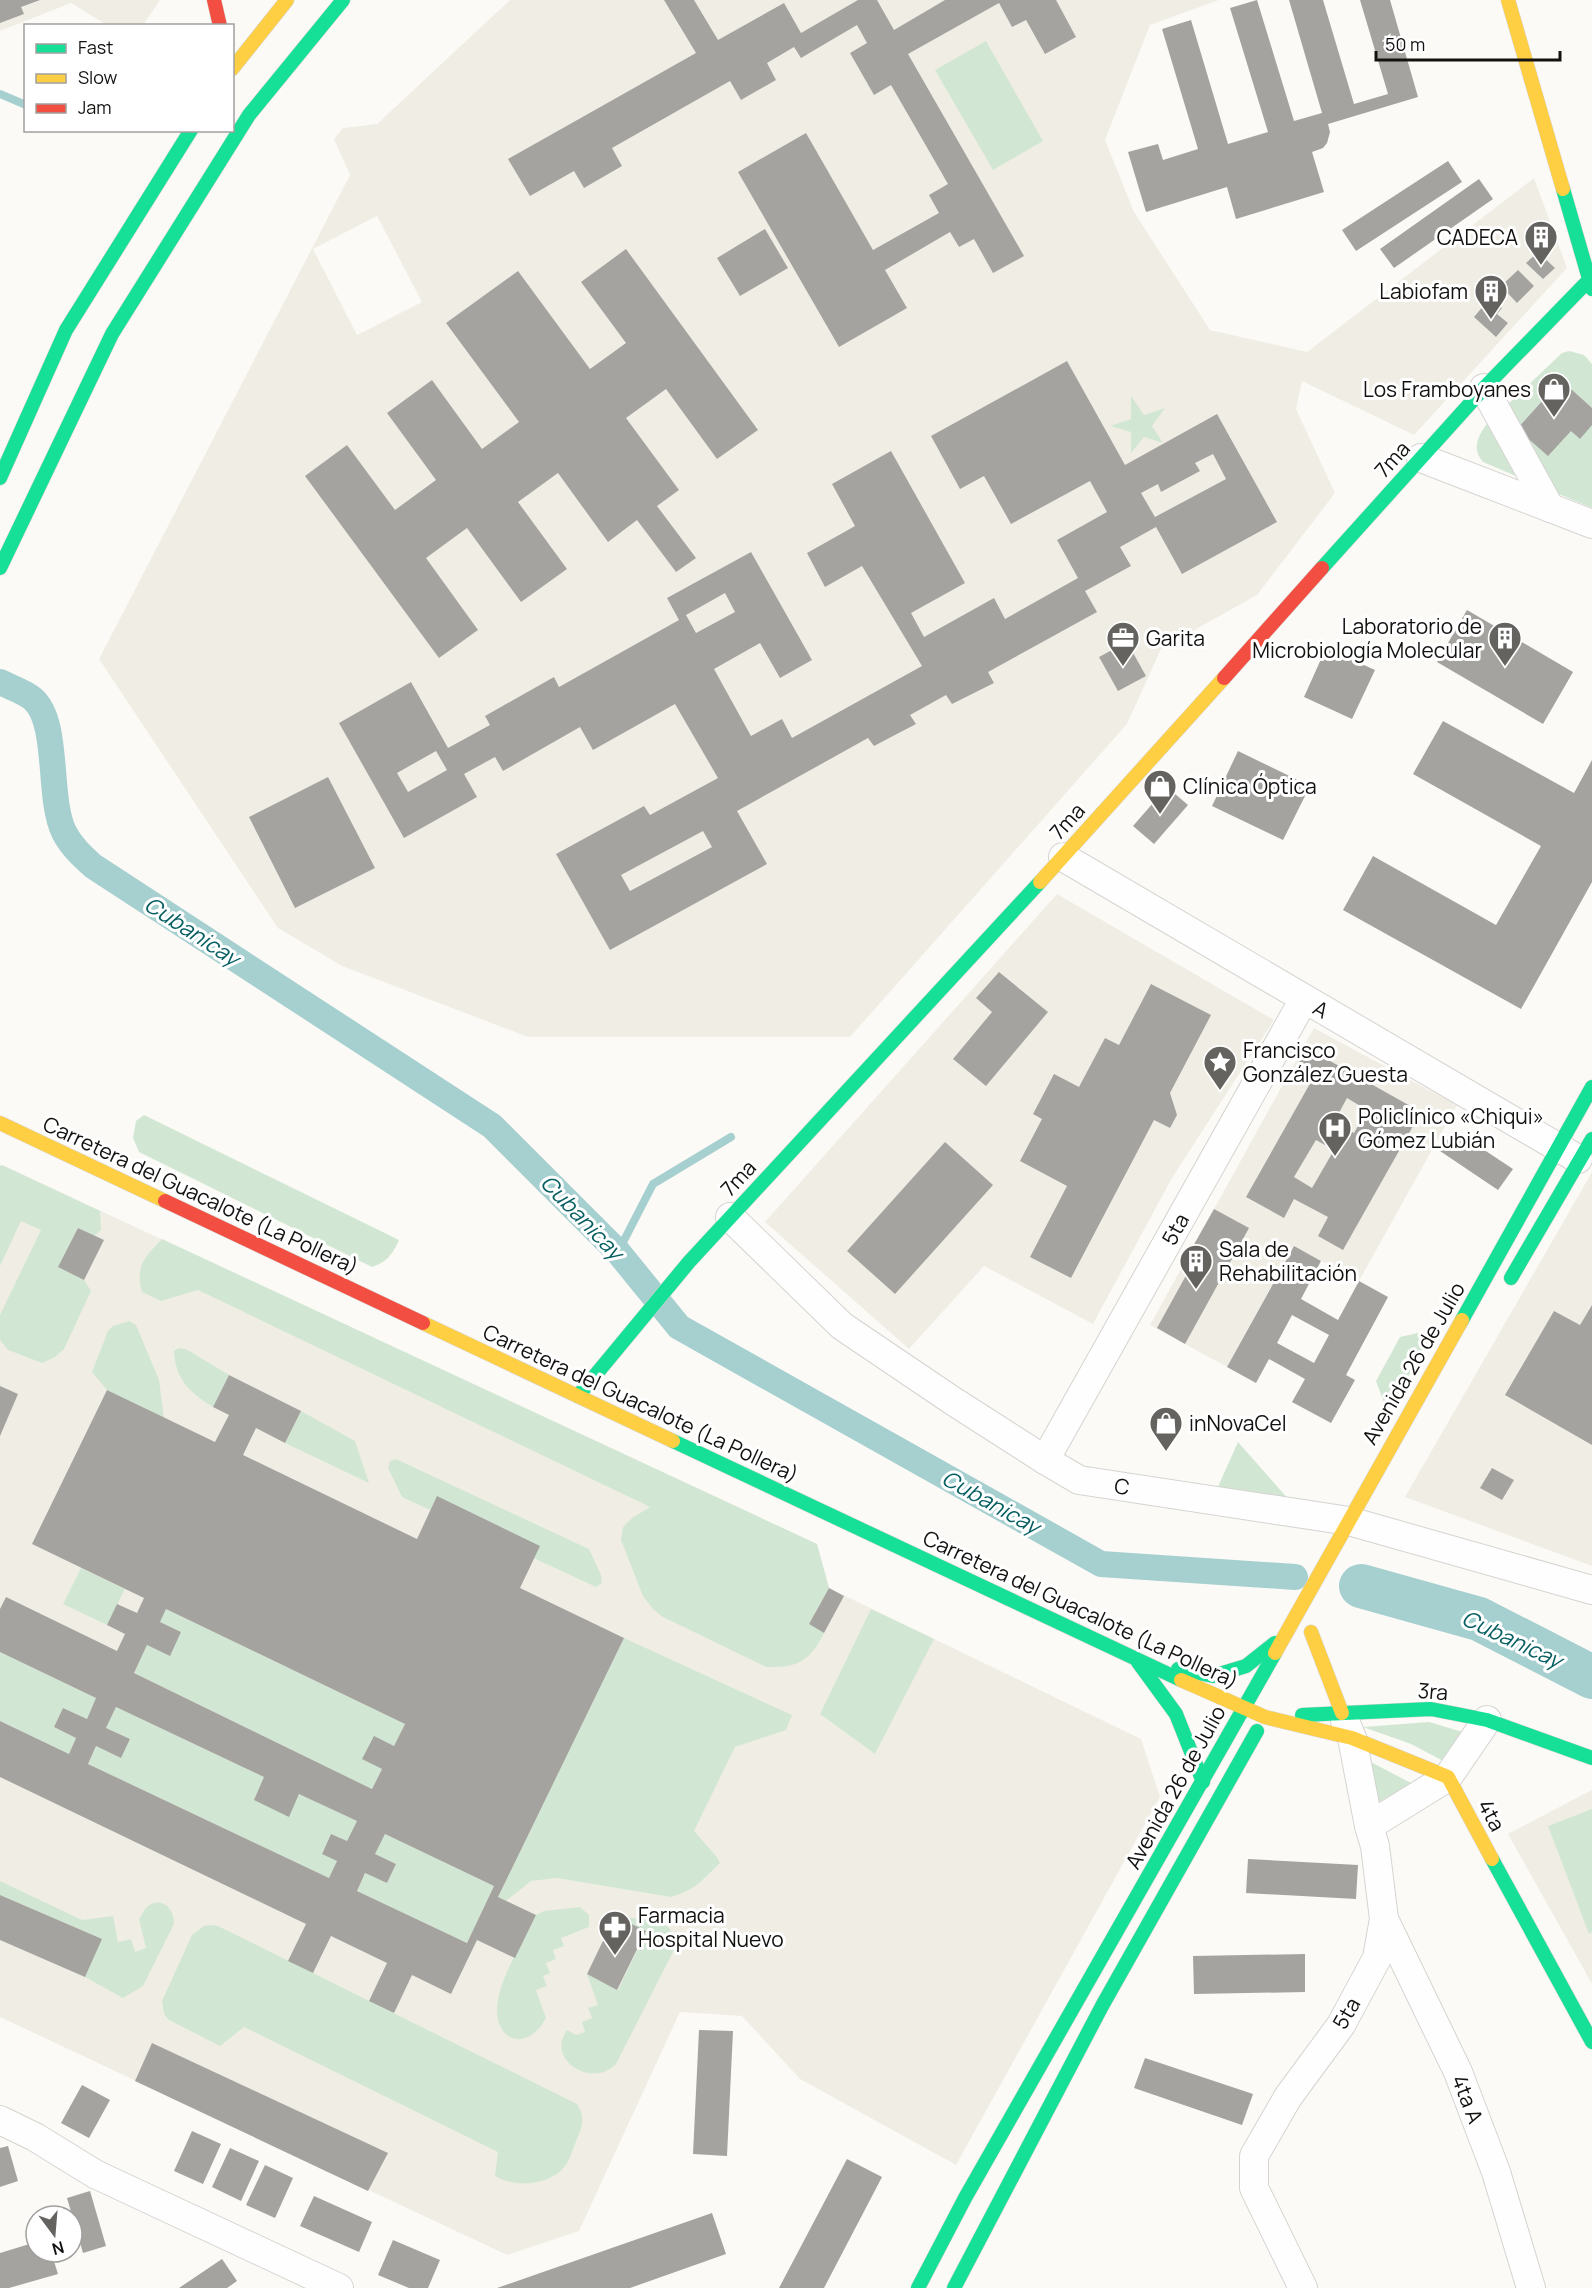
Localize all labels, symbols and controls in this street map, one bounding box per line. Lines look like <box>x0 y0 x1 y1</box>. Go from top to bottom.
legend <box>24 24 234 132</box>
scale bar <box>1376 24 1560 62</box>
text: 50 m <box>1385 32 1425 56</box>
text: Fast <box>78 35 113 59</box>
text: Slow <box>78 65 118 89</box>
text: Jam <box>78 95 112 119</box>
building icon: CADECA <box>1523 219 1559 266</box>
place label: CADECA <box>1437 223 1518 251</box>
building icon: Labiofam <box>1473 273 1509 320</box>
place label: Labiofam <box>1379 277 1468 305</box>
shop icon: Los Framboyanes <box>1536 371 1572 418</box>
place label: Los Framboyanes <box>1363 375 1531 403</box>
street label: 7ma <box>1368 435 1416 483</box>
place label: Laboratorio de Microbiología Molecular <box>1252 612 1482 664</box>
office icon: Garita <box>1105 620 1141 667</box>
building icon: Laboratorio de Microbiología Molecular <box>1487 620 1523 667</box>
place label: Garita <box>1146 624 1205 652</box>
shop icon: Clínica Óptica <box>1142 768 1178 815</box>
place label: Clínica Óptica <box>1183 772 1317 800</box>
street label: 7ma <box>1043 797 1091 845</box>
water label: Cubanicay <box>139 889 248 975</box>
street label: A <box>1308 994 1334 1024</box>
place label: Francisco González Guesta <box>1243 1036 1408 1088</box>
place icon: Francisco González Guesta <box>1202 1044 1238 1091</box>
place label: Policlínico «Chiqui» Gómez Lubián <box>1358 1102 1544 1154</box>
street label: Carretera del Guacalote (La Pollera) <box>39 1109 363 1281</box>
hospital icon: Policlínico «Chiqui» Gómez Lubián <box>1317 1110 1353 1157</box>
street label: 7ma <box>714 1154 762 1202</box>
water label: Cubanicay <box>534 1168 632 1269</box>
street label: 5ta <box>1155 1208 1195 1250</box>
place label: Sala de Rehabilitación <box>1219 1235 1357 1287</box>
building icon: Sala de Rehabilitación <box>1178 1243 1214 1290</box>
street label: Avenida 26 de Julio <box>1355 1277 1471 1449</box>
street label: Carretera del Guacalote (La Pollera) <box>479 1317 803 1489</box>
shop icon: inNovaCel <box>1148 1405 1184 1452</box>
place label: inNovaCel <box>1189 1409 1287 1437</box>
water label: Cubanicay <box>937 1463 1048 1543</box>
street label: C <box>1113 1471 1131 1501</box>
street label: Carretera del Guacalote (La Pollera) <box>919 1523 1243 1695</box>
water label: Cubanicay <box>1457 1603 1570 1677</box>
street label: 3ra <box>1417 1676 1449 1706</box>
street label: Avenida 26 de Julio <box>1118 1700 1232 1874</box>
street label: 4ta <box>1472 1794 1512 1836</box>
place label: Farmacia Hospital Nuevo <box>638 1901 784 1953</box>
pharmacy icon: Farmacia Hospital Nuevo <box>597 1909 633 1956</box>
street label: 5ta <box>1326 1992 1366 2034</box>
street label: 4ta A <box>1446 2071 1490 2127</box>
north arrow <box>24 2204 84 2264</box>
text: N <box>50 2236 67 2261</box>

